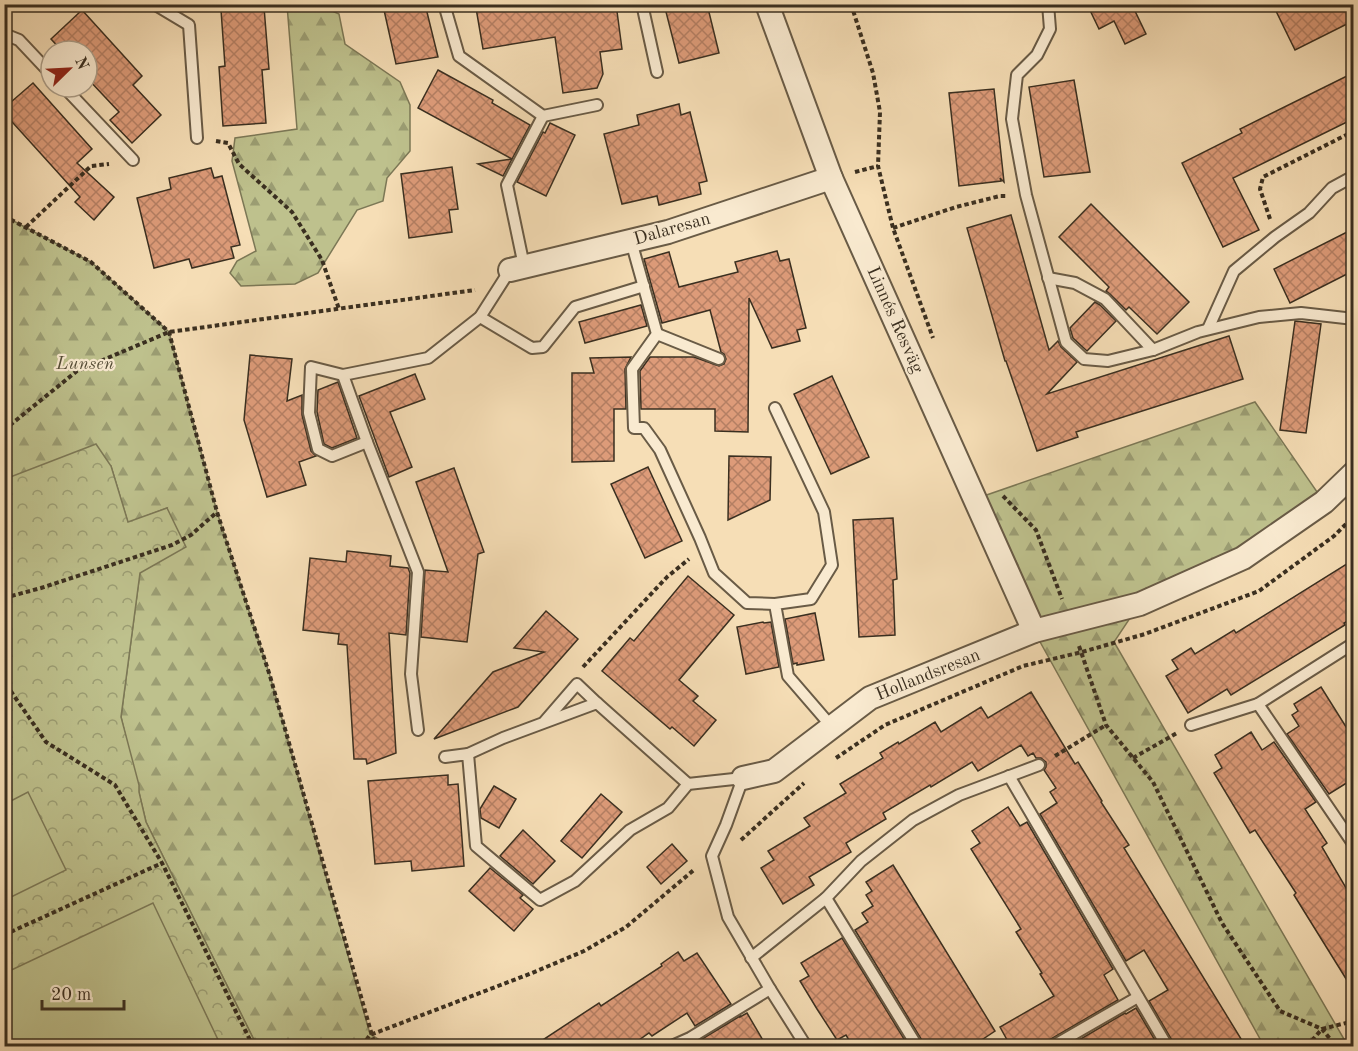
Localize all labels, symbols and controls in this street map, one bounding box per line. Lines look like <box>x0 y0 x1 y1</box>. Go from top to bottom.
north arrow <box>39 39 99 99</box>
text: N <box>71 55 91 73</box>
street label: Dalaresan <box>632 209 713 249</box>
street label: Linnés Resväg <box>863 264 927 376</box>
park label: Lunsen <box>55 355 114 373</box>
street label: Hollandsresan <box>873 646 983 704</box>
scale bar <box>42 973 124 1011</box>
text: 20 m <box>51 986 91 1004</box>

